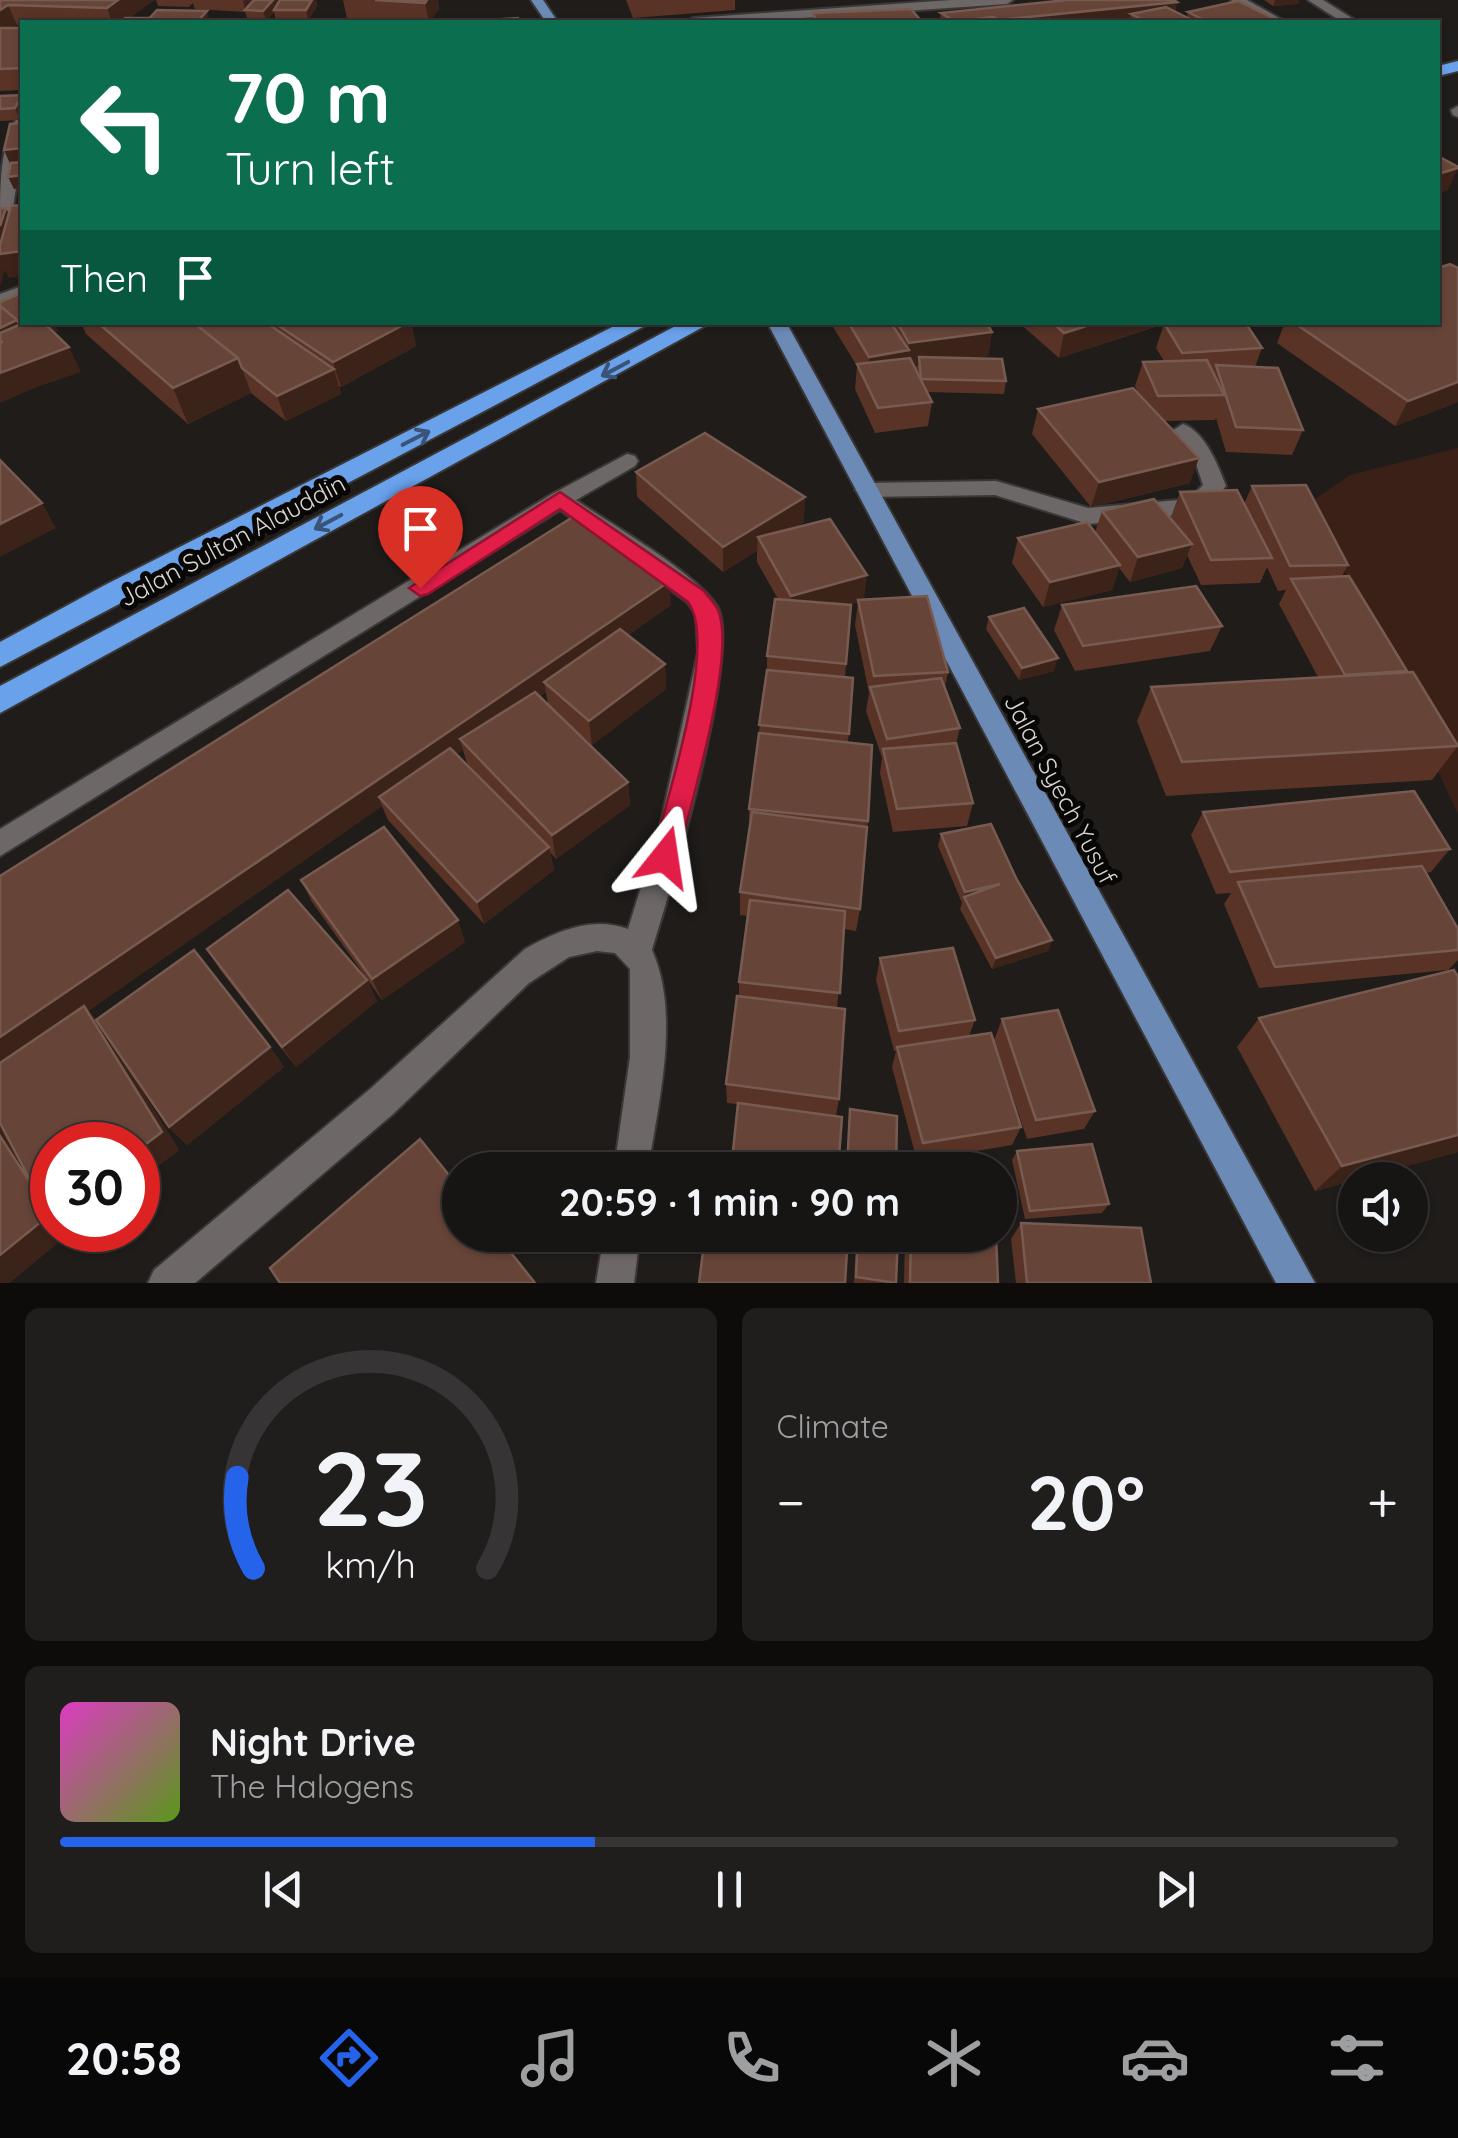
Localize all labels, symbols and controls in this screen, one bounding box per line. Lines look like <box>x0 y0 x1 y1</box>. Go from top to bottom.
text: 70 m <box>225 53 391 141</box>
icon: left <box>60 60 190 190</box>
text: Turn left <box>225 140 395 196</box>
icon: arrive <box>168 250 223 305</box>
text: Then <box>60 254 148 302</box>
one-way arrow <box>600 359 630 379</box>
one-way arrow <box>400 428 430 447</box>
street label: Jalan Sultan Alauddin <box>114 467 350 613</box>
pin <box>378 486 463 589</box>
icon: arrive <box>393 501 448 556</box>
one-way arrow <box>314 513 344 533</box>
street label: Jalan Syech Yusuf <box>998 689 1124 889</box>
position arrow <box>613 805 717 909</box>
speed limit sign: 30 <box>30 1122 160 1252</box>
map controls <box>1338 1162 1428 1252</box>
button: sound <box>1338 1162 1428 1252</box>
text: 20:59 · 1 min · 90 m <box>559 1178 900 1226</box>
text: Climate <box>777 1406 889 1446</box>
text: 23 <box>313 1422 428 1552</box>
text: 20° <box>1027 1455 1145 1549</box>
text: − <box>777 1467 805 1536</box>
text: + <box>1367 1467 1398 1536</box>
text: km/h <box>325 1542 416 1587</box>
text: Night Drive <box>210 1718 416 1766</box>
text: The Halogens <box>210 1766 414 1806</box>
icon: previous <box>256 1862 311 1917</box>
icon: pause <box>702 1862 757 1917</box>
icon: next <box>1148 1862 1203 1917</box>
icon: directions <box>314 2023 384 2093</box>
icon: music <box>515 2023 585 2093</box>
icon: phone <box>717 2023 787 2093</box>
icon: climate <box>919 2023 989 2093</box>
icon: car <box>1120 2023 1190 2093</box>
icon: filters <box>1322 2023 1392 2093</box>
text: 20:58 <box>66 2030 182 2086</box>

